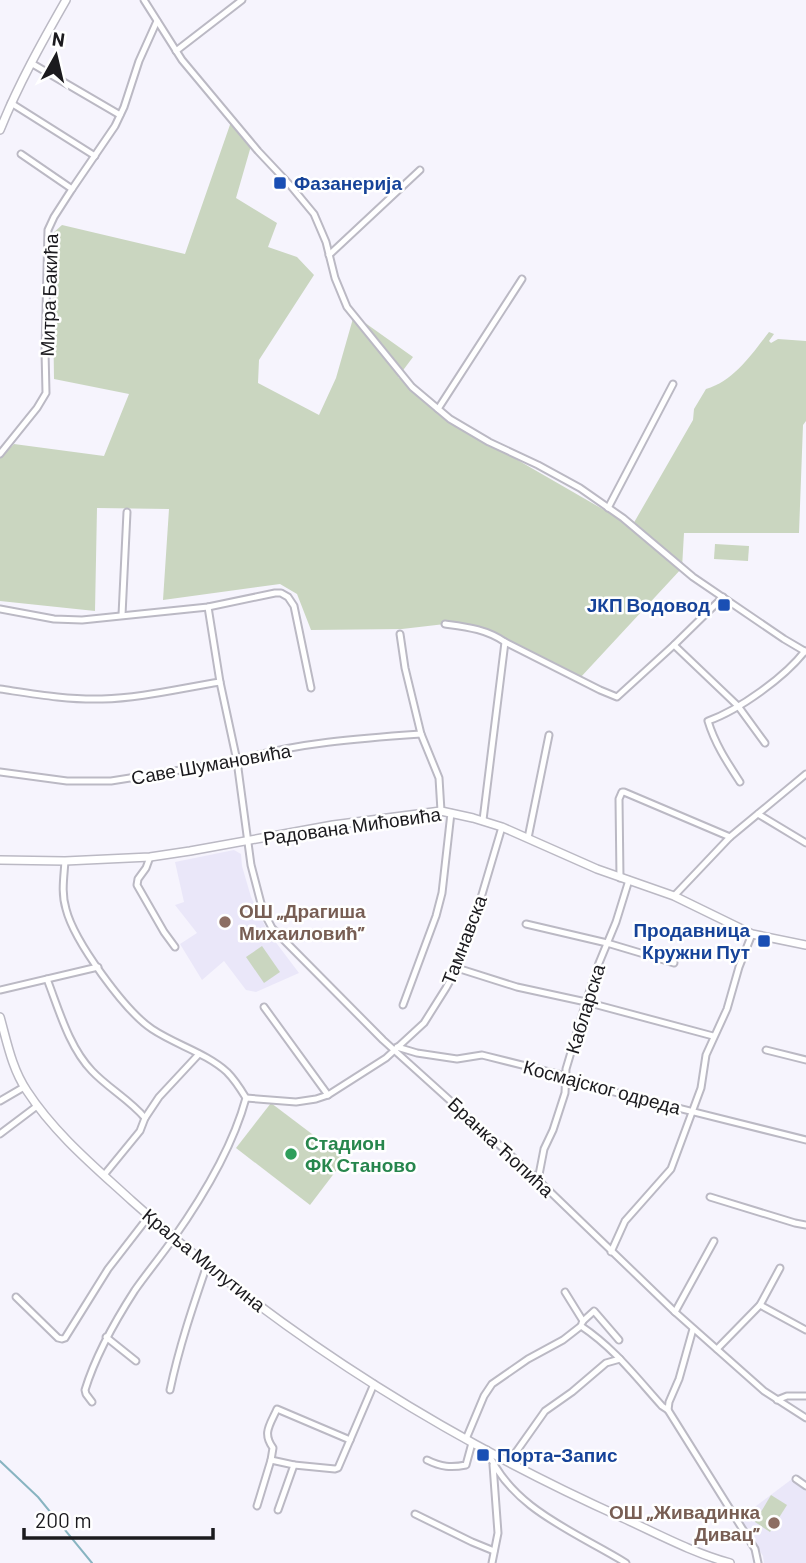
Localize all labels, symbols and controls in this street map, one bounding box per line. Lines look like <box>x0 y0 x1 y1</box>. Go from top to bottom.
north arrow <box>21 21 91 91</box>
text: N <box>51 26 66 51</box>
place label: Фазанерија <box>294 171 402 194</box>
marker: Фазанерија <box>272 175 288 191</box>
street label: Митра Бакића <box>35 233 62 357</box>
place label: ЈКП Водовод <box>587 593 710 616</box>
marker: ЈКП Водовод <box>716 597 732 613</box>
street label: Саве Шумановића <box>129 738 293 789</box>
street label: Радована Мићовића <box>262 802 443 849</box>
street label: Тамнавска <box>436 891 491 988</box>
place label: ОШ „Драгиша Михаиловић” <box>239 899 366 944</box>
marker: ОШ „Драгиша Михаиловић” <box>217 914 233 930</box>
place label: Продавница Кружни Пут <box>633 918 750 963</box>
marker: Продавница Кружни Пут <box>756 933 772 949</box>
street label: Кабларска <box>560 961 609 1057</box>
street label: Космајског одреда <box>521 1054 684 1119</box>
street label: Бранка Ћопића <box>444 1092 559 1202</box>
place label: Стадион ФК Станово <box>305 1131 416 1176</box>
marker: Стадион ФК Станово <box>283 1146 299 1162</box>
street label: Краља Милутина <box>138 1203 271 1316</box>
place label: Порта-Запис <box>497 1443 618 1466</box>
marker: Порта-Запис <box>475 1447 491 1463</box>
scale bar <box>24 1496 214 1540</box>
place label: ОШ „Живадинка Дивац” <box>609 1500 760 1545</box>
text: 200 m <box>35 1507 92 1532</box>
marker: ОШ „Живадинка Дивац” <box>766 1515 782 1531</box>

